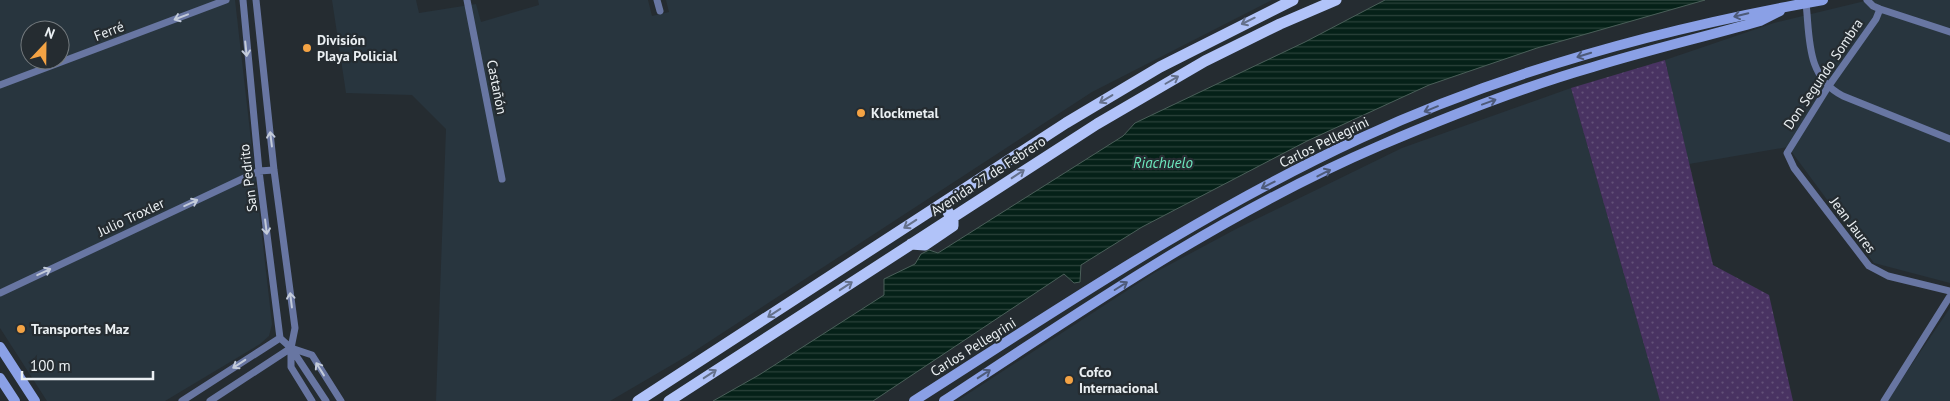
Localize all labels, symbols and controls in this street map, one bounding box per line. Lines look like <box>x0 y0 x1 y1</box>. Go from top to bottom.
one-way arrow <box>1734 10 1750 20</box>
one-way arrow <box>174 13 189 22</box>
street label: Don Segundo Sombra <box>1779 15 1867 133</box>
one-way arrow <box>1241 16 1256 26</box>
street label: Ferré <box>91 17 127 45</box>
north arrow <box>20 20 70 70</box>
text: N <box>42 23 58 43</box>
place label: División Playa Policial <box>317 31 398 65</box>
one-way arrow <box>241 40 251 56</box>
marker: División Playa Policial <box>301 42 313 54</box>
one-way arrow <box>1576 51 1592 61</box>
street label: Castañón <box>483 58 511 116</box>
one-way arrow <box>1164 75 1179 85</box>
one-way arrow <box>1100 94 1114 104</box>
one-way arrow <box>1481 97 1496 106</box>
place label: Klockmetal <box>871 104 939 122</box>
one-way arrow <box>1424 105 1439 115</box>
marker: Klockmetal <box>855 107 867 119</box>
street label: Carlos Pellegrini <box>1276 112 1372 172</box>
one-way arrow <box>266 131 276 147</box>
street label: Avenida 27 de Febrero <box>927 132 1049 220</box>
street label: San Pedrito <box>235 143 261 213</box>
water label: Riachuelo <box>1133 153 1193 172</box>
one-way arrow <box>1316 167 1331 177</box>
one-way arrow <box>1011 169 1025 179</box>
one-way arrow <box>1260 180 1275 190</box>
street label: Jean Jaures <box>1825 192 1880 257</box>
street label: Julio Troxler <box>94 194 167 241</box>
one-way arrow <box>183 198 198 207</box>
one-way arrow <box>261 219 271 235</box>
one-way arrow <box>904 220 918 230</box>
one-way arrow <box>36 267 51 276</box>
one-way arrow <box>839 281 853 291</box>
one-way arrow <box>1113 281 1127 291</box>
one-way arrow <box>286 292 296 308</box>
one-way arrow <box>767 308 781 318</box>
street label: Carlos Pellegrini <box>927 313 1019 381</box>
place label: Transportes Maz <box>31 320 129 338</box>
marker: Transportes Maz <box>15 323 27 335</box>
scale bar <box>22 348 154 380</box>
text: 100 m <box>30 356 71 375</box>
one-way arrow <box>232 359 246 369</box>
one-way arrow <box>315 362 325 376</box>
place label: Cofco Internacional <box>1079 363 1159 397</box>
one-way arrow <box>703 369 717 380</box>
one-way arrow <box>977 369 991 379</box>
marker: Cofco Internacional <box>1063 374 1075 386</box>

